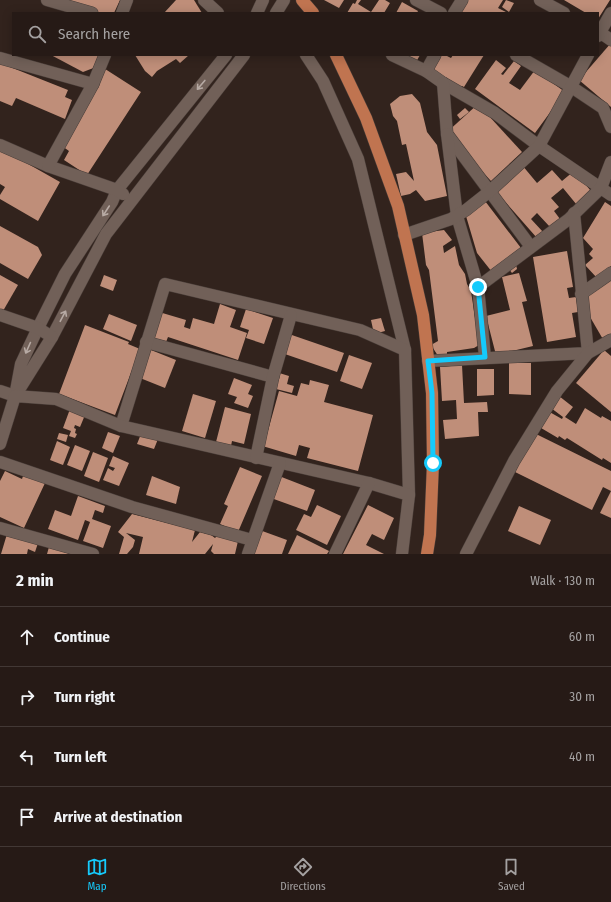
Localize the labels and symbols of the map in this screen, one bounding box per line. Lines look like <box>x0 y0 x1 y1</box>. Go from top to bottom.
one-way arrow <box>196 79 205 90</box>
one-way arrow <box>102 205 110 216</box>
route end <box>469 278 487 296</box>
one-way arrow <box>60 310 67 322</box>
one-way arrow <box>24 342 31 354</box>
route start <box>424 454 442 472</box>

